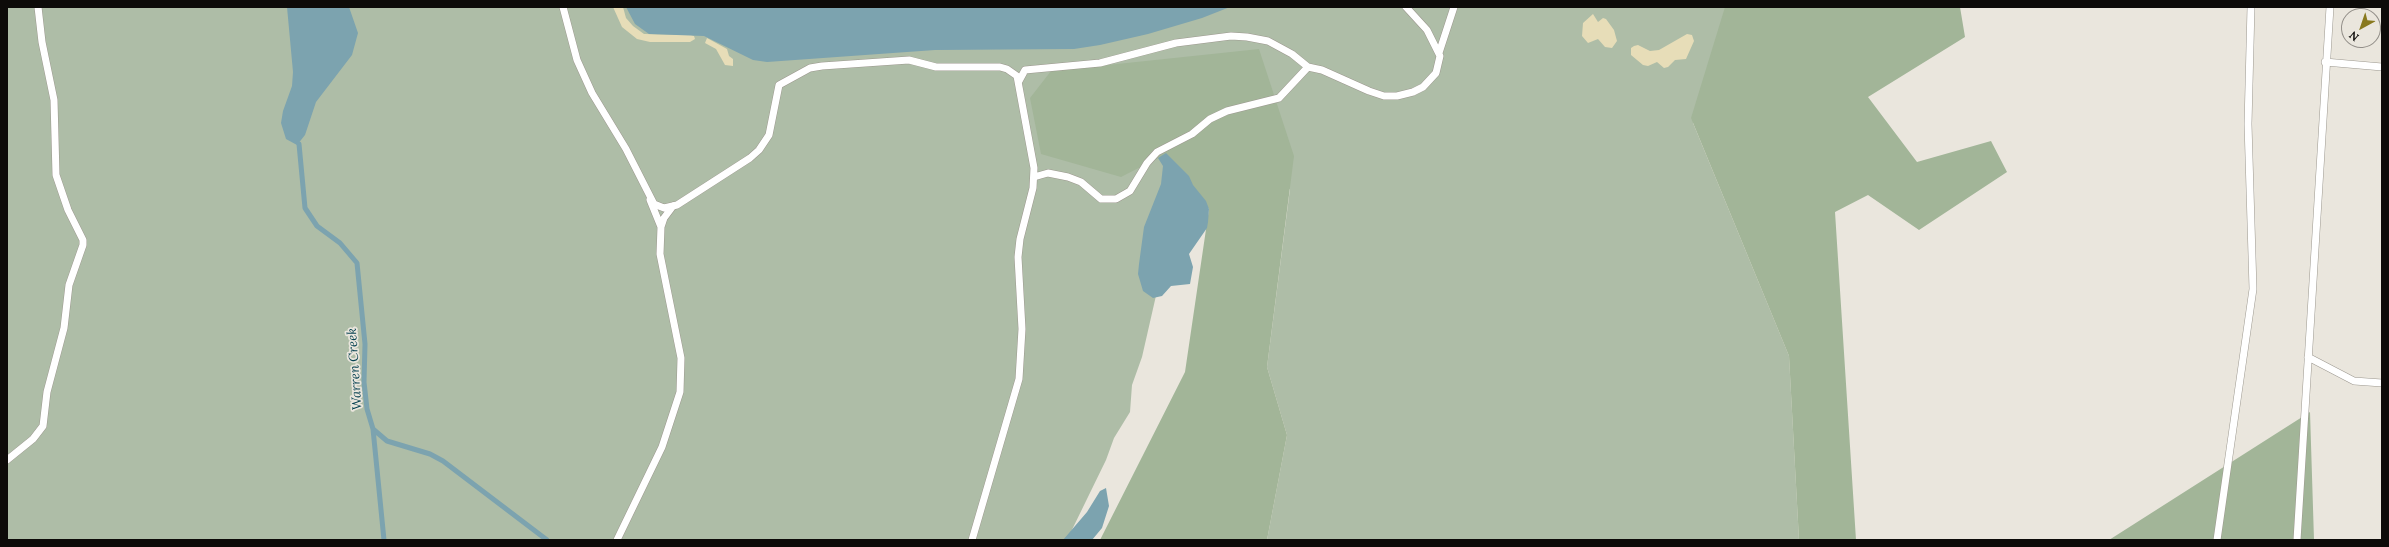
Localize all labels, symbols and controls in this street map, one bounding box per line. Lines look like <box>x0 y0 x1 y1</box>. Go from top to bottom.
north arrow <box>2341 8 2381 48</box>
text: N <box>2346 28 2362 45</box>
water label: Warren Creek <box>344 327 366 411</box>

